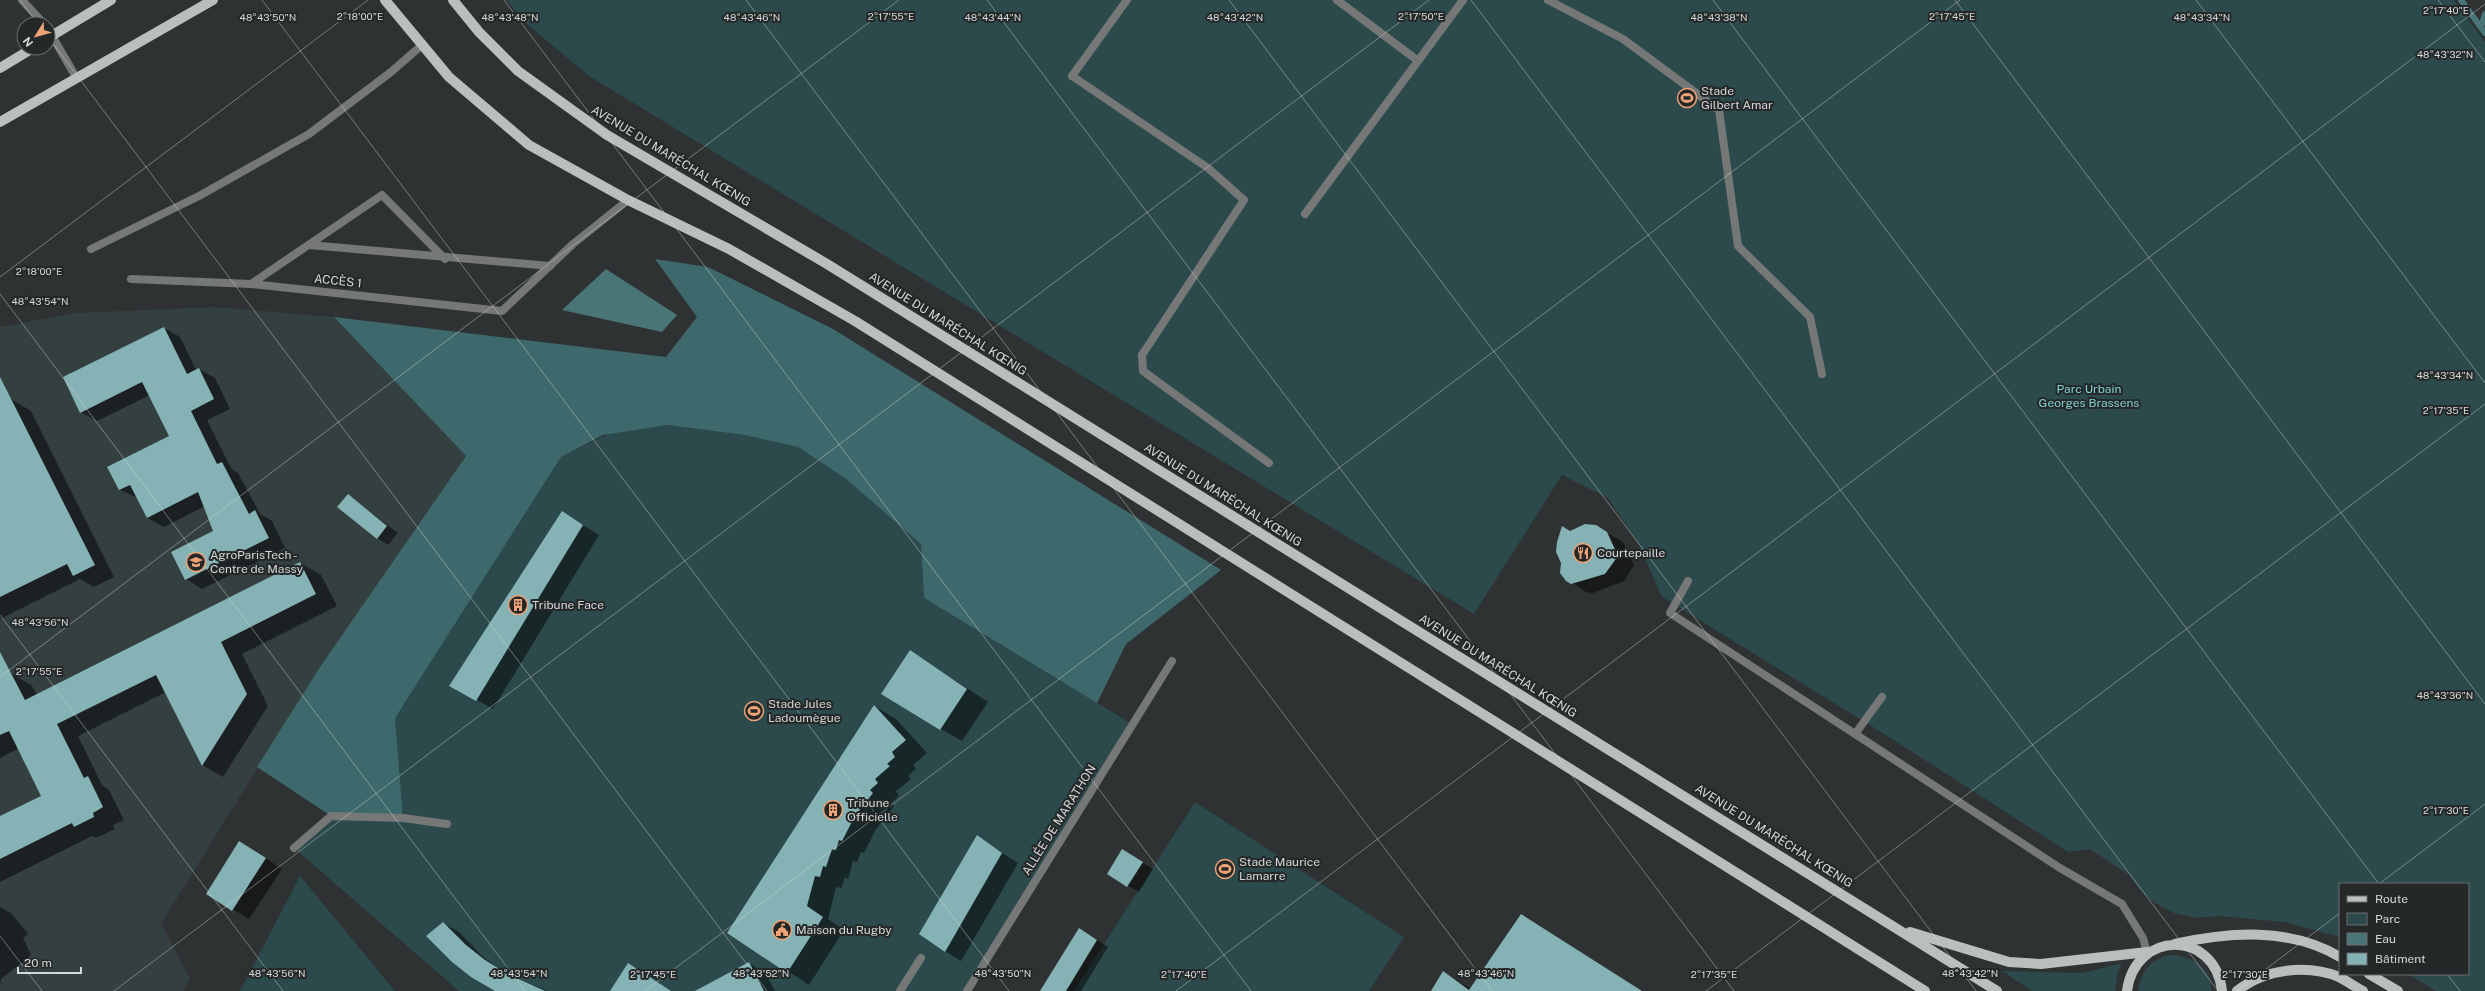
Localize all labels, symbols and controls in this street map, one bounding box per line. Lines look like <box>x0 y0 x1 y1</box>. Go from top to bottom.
text: 2°17'40"E <box>2423 4 2469 16</box>
text: 2°18'00"E <box>337 10 383 22</box>
text: 2°17'55"E <box>868 10 914 22</box>
text: 2°17'50"E <box>1398 10 1444 22</box>
text: 2°17'45"E <box>1929 10 1975 22</box>
text: 48°43'50"N <box>240 11 296 23</box>
text: 48°43'48"N <box>481 11 539 23</box>
text: 48°43'46"N <box>724 11 780 23</box>
text: 48°43'44"N <box>965 11 1021 23</box>
text: 48°43'42"N <box>1207 11 1263 23</box>
text: 48°43'38"N <box>1691 11 1747 23</box>
text: 48°43'34"N <box>2174 11 2230 23</box>
north arrow <box>16 16 56 56</box>
text: N <box>21 35 35 49</box>
text: 48°43'32"N <box>2417 48 2473 60</box>
place label: Stade Gilbert Amar <box>1701 84 1773 112</box>
sports icon: Stade Gilbert Amar <box>1676 87 1698 109</box>
street label: AVENUE DU MARÉCHAL KŒNIG <box>589 103 753 209</box>
text: 2°18'00"E <box>16 265 62 277</box>
street label: AVENUE DU MARÉCHAL KŒNIG <box>866 269 1030 379</box>
street label: ACCÈS 1 <box>313 272 363 290</box>
text: 48°43'54"N <box>12 295 68 307</box>
text: 48°43'34"N <box>2417 369 2473 381</box>
park label: Parc Urbain Georges Brassens <box>2039 382 2139 410</box>
text: 2°17'35"E <box>2423 404 2469 416</box>
street label: AVENUE DU MARÉCHAL KŒNIG <box>1141 440 1305 550</box>
restaurant icon: Courtepaille <box>1572 542 1594 564</box>
place label: Courtepaille <box>1597 546 1665 560</box>
place label: AgroParisTech - Centre de Massy <box>210 548 304 576</box>
school or university icon: AgroParisTech - Centre de Massy <box>185 551 207 573</box>
building icon: Tribune Face <box>507 594 529 616</box>
place label: Tribune Face <box>532 598 604 612</box>
street label: AVENUE DU MARÉCHAL KŒNIG <box>1416 611 1580 721</box>
text: 48°43'56"N <box>12 616 68 628</box>
text: 2°17'55"E <box>16 665 62 677</box>
text: 48°43'36"N <box>2417 689 2473 701</box>
place label: Stade Jules Ladoumègue <box>768 697 841 725</box>
sports icon: Stade Jules Ladoumègue <box>743 700 765 722</box>
street label: ALLÉE DE MARATHON <box>1019 762 1099 878</box>
street label: AVENUE DU MARÉCHAL KŒNIG <box>1692 781 1856 891</box>
place label: Tribune Officielle <box>847 796 898 824</box>
building icon: Tribune Officielle <box>822 799 844 821</box>
text: 2°17'30"E <box>2423 804 2469 816</box>
place label: Stade Maurice Lamarre <box>1239 855 1320 883</box>
sports icon: Stade Maurice Lamarre <box>1214 858 1236 880</box>
legend <box>2339 883 2469 975</box>
text: Route <box>2375 892 2408 906</box>
text: Parc <box>2375 912 2400 926</box>
public building icon: Maison du Rugby <box>771 919 793 941</box>
place label: Maison du Rugby <box>796 923 892 937</box>
text: Eau <box>2375 932 2396 946</box>
scale bar <box>18 949 81 975</box>
text: Bâtiment <box>2375 952 2426 966</box>
text: 20 m <box>24 956 52 970</box>
text: 48°43'56"N <box>249 967 305 979</box>
text: 48°43'54"N <box>491 967 547 979</box>
text: 48°43'52"N <box>733 967 789 979</box>
text: 48°43'50"N <box>975 967 1031 979</box>
text: 48°43'46"N <box>1458 967 1514 979</box>
text: 48°43'42"N <box>1942 967 1998 979</box>
text: 2°17'45"E <box>630 968 676 980</box>
text: 2°17'40"E <box>1161 968 1207 980</box>
text: 2°17'35"E <box>1691 968 1737 980</box>
text: 2°17'30"E <box>2222 968 2268 980</box>

